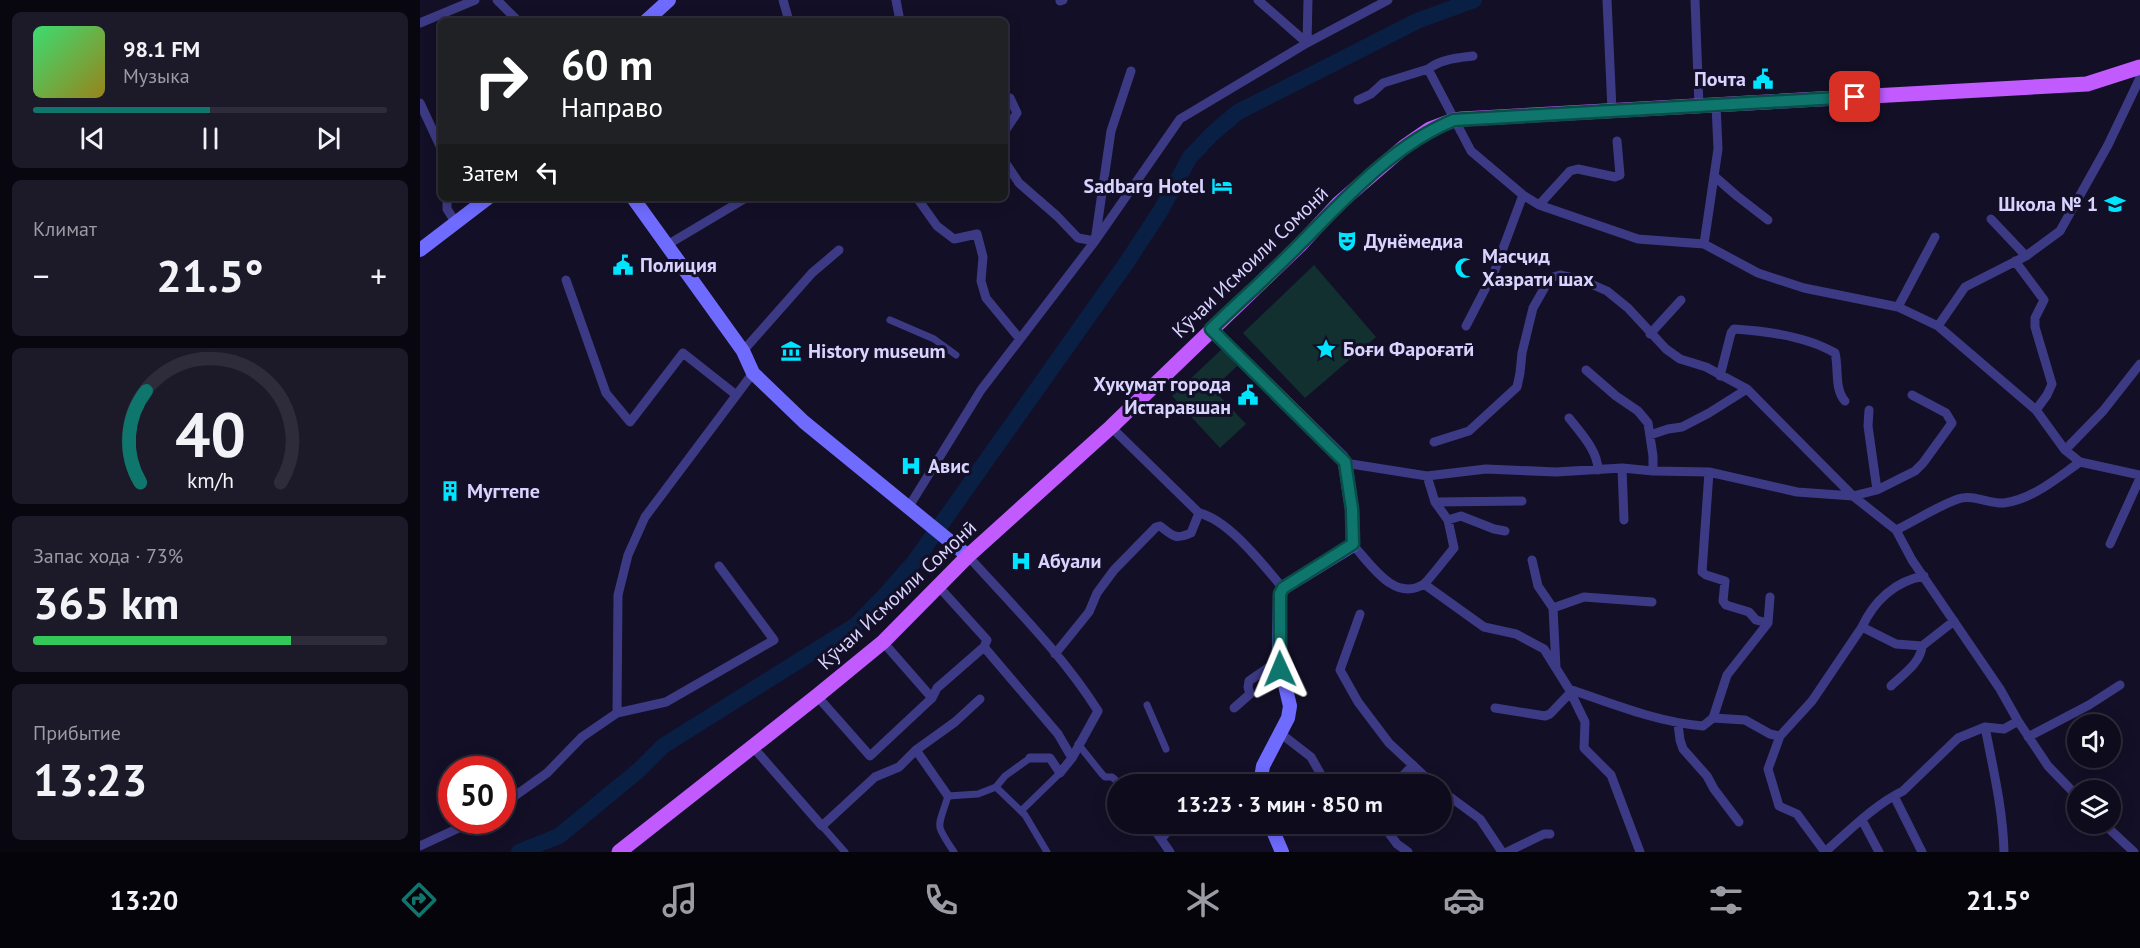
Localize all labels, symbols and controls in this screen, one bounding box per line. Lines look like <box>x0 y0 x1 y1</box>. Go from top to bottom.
text: 98.1 FM <box>123 35 200 63</box>
text: 60 m <box>561 37 653 92</box>
icon: right <box>462 42 540 120</box>
text: Музыка <box>123 63 190 89</box>
place label: Почта <box>1694 66 1746 92</box>
public building icon: Почта <box>1751 67 1775 91</box>
pin <box>1829 71 1880 122</box>
icon: arrive <box>1838 80 1871 113</box>
text: Направо <box>561 90 663 124</box>
icon: previous <box>76 122 109 155</box>
icon: pause <box>194 122 227 155</box>
icon: next <box>312 122 345 155</box>
icon: left <box>531 156 564 189</box>
text: Затем <box>462 159 519 187</box>
place label: Sadbarg Hotel <box>1084 173 1205 199</box>
hotel icon: Sadbarg Hotel <box>1210 174 1234 198</box>
street label: Кӯчаи Исмоили Сомонӣ <box>1166 180 1334 344</box>
place label: Школа № 1 <box>1998 191 2098 217</box>
school or university icon: Школа № 1 <box>2103 192 2127 216</box>
text: Климат <box>33 216 97 242</box>
place label: Дунёмедиа <box>1364 228 1463 254</box>
theatre icon: Дунёмедиа <box>1335 229 1359 253</box>
place label: Масҷид Хазрати шах <box>1482 243 1594 292</box>
text: 21.5° <box>156 246 264 304</box>
place label: Полиция <box>640 252 717 278</box>
public building icon: Полиция <box>611 253 635 277</box>
text: − <box>33 254 50 297</box>
text: + <box>370 254 387 297</box>
mosque icon: Масҷид Хазрати шах <box>1453 256 1477 280</box>
place label: Боғи Фароғатӣ <box>1343 336 1474 362</box>
place icon: Боғи Фароғатӣ <box>1314 337 1338 361</box>
place label: History museum <box>808 338 946 364</box>
museum icon: History museum <box>779 339 803 363</box>
place label: Хукумат города Истаравшан <box>1093 371 1231 420</box>
public building icon: Хукумат города Истаравшан <box>1236 383 1260 407</box>
text: 40 <box>175 393 245 474</box>
place label: Авис <box>928 453 970 479</box>
hospital icon: Авис <box>899 454 923 478</box>
text: km/h <box>186 466 233 494</box>
place label: Мугтепе <box>467 478 540 504</box>
building icon: Мугтепе <box>438 479 462 503</box>
street label: Кӯчаи Исмоили Сомонӣ <box>812 515 982 675</box>
text: Запас хода · 73% <box>33 543 183 569</box>
place label: Абуали <box>1038 548 1101 574</box>
hospital icon: Абуали <box>1009 549 1033 573</box>
text: 365 km <box>33 573 179 631</box>
position arrow <box>1248 637 1312 701</box>
map controls <box>2067 714 2121 834</box>
button: sound <box>2067 714 2121 768</box>
text: Прибытие <box>33 720 121 746</box>
text: 13:23 <box>33 750 147 808</box>
speed limit sign: 50 <box>438 756 516 834</box>
button: layers <box>2067 780 2121 834</box>
text: 13:23 · 3 мин · 850 m <box>1176 790 1383 818</box>
icon: directions <box>398 879 440 921</box>
icon: music <box>659 879 701 921</box>
icon: phone <box>920 879 962 921</box>
icon: climate <box>1182 879 1224 921</box>
icon: car <box>1443 879 1485 921</box>
icon: filters <box>1705 879 1747 921</box>
text: 13:20 <box>110 883 178 917</box>
text: 21.5° <box>1966 883 2030 917</box>

